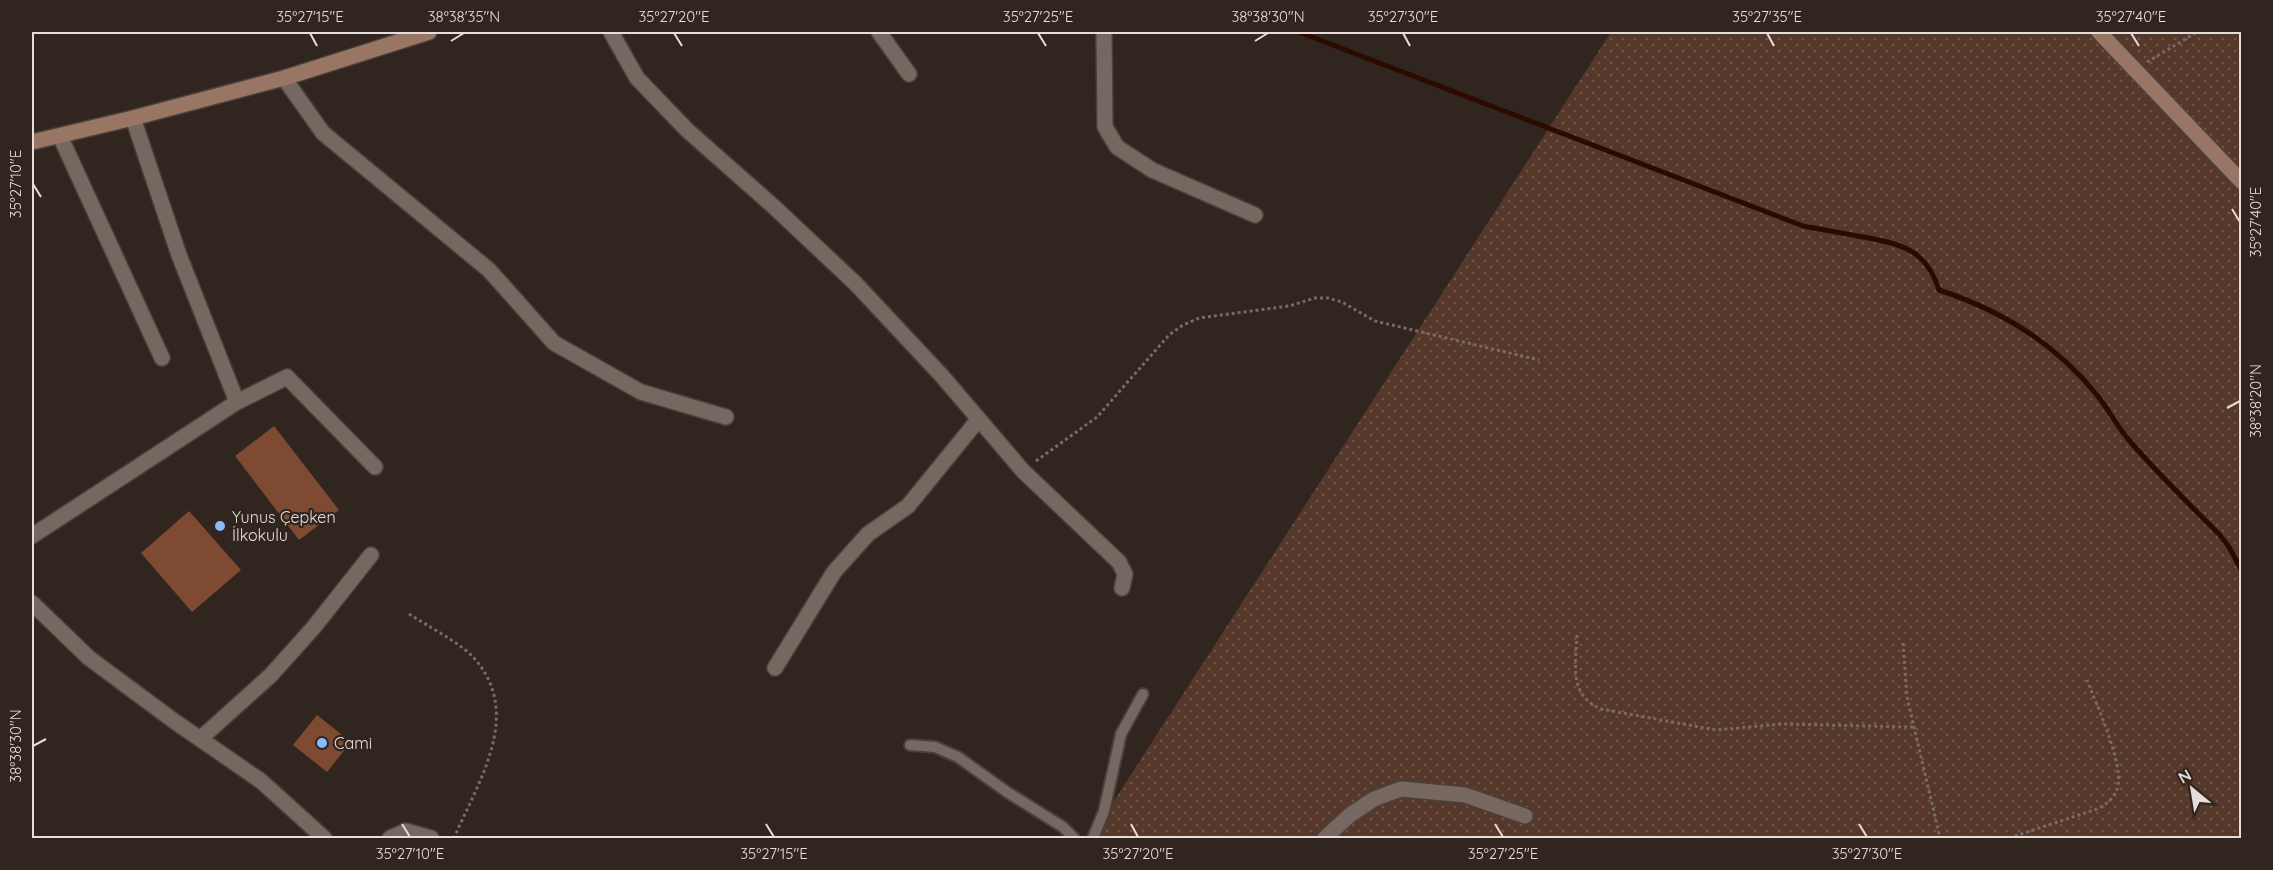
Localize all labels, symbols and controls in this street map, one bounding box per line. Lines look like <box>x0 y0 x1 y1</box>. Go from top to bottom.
text: 35°27'15"E <box>276 7 344 26</box>
text: 38°38'35"N <box>428 7 500 26</box>
text: 35°27'20"E <box>638 7 710 26</box>
text: 35°27'25"E <box>1003 7 1073 26</box>
text: 38°38'30"N <box>1231 7 1305 26</box>
text: 35°27'30"E <box>1368 7 1438 26</box>
text: 35°27'35"E <box>1732 7 1802 26</box>
text: 35°27'40"E <box>2096 7 2166 26</box>
text: 35°27'10"E <box>6 150 25 218</box>
text: 35°27'40"E <box>2246 187 2265 257</box>
text: 38°38'20"N <box>2246 364 2265 438</box>
place label: Yunus Çepken İlkokulu <box>232 507 336 545</box>
marker: Yunus Çepken İlkokulu <box>213 519 227 533</box>
text: 38°38'30"N <box>6 709 25 783</box>
place label: Cami <box>334 733 372 753</box>
marker: Cami <box>315 736 329 750</box>
north arrow <box>2162 759 2222 819</box>
text: N <box>2174 764 2195 788</box>
text: 35°27'10"E <box>376 844 444 863</box>
text: 35°27'15"E <box>740 844 808 863</box>
text: 35°27'20"E <box>1102 844 1174 863</box>
text: 35°27'25"E <box>1468 844 1538 863</box>
text: 35°27'30"E <box>1832 844 1902 863</box>

